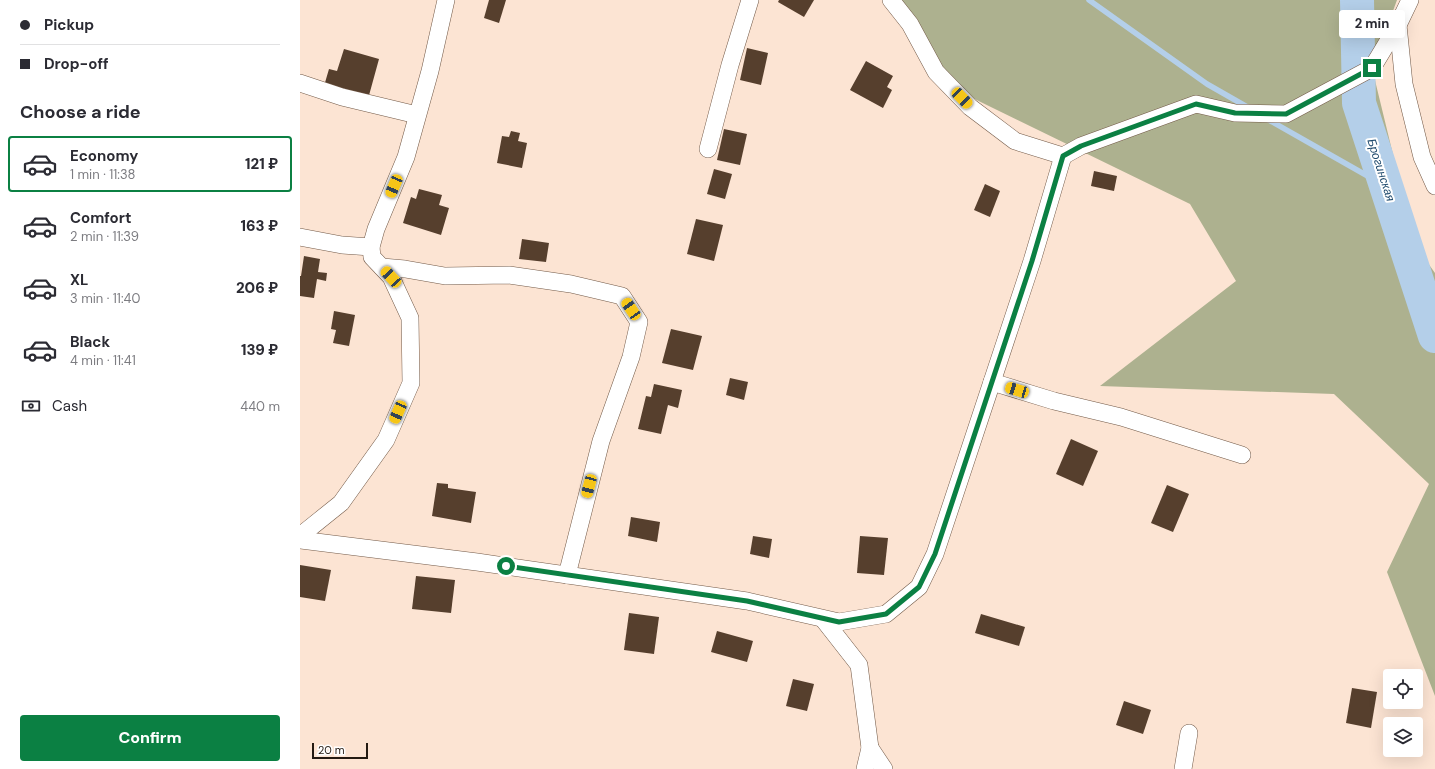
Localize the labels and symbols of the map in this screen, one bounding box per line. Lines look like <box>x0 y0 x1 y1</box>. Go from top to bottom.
callout: 2 min <box>1339 10 1405 38</box>
route end <box>1363 59 1381 77</box>
car <box>949 85 975 111</box>
water label: Брогинская <box>1363 137 1399 204</box>
car <box>384 173 404 199</box>
car <box>378 264 404 290</box>
car <box>619 296 643 322</box>
car <box>1004 381 1030 399</box>
car <box>388 399 408 425</box>
car <box>580 473 598 499</box>
route start <box>497 557 515 575</box>
scale bar <box>312 741 368 760</box>

